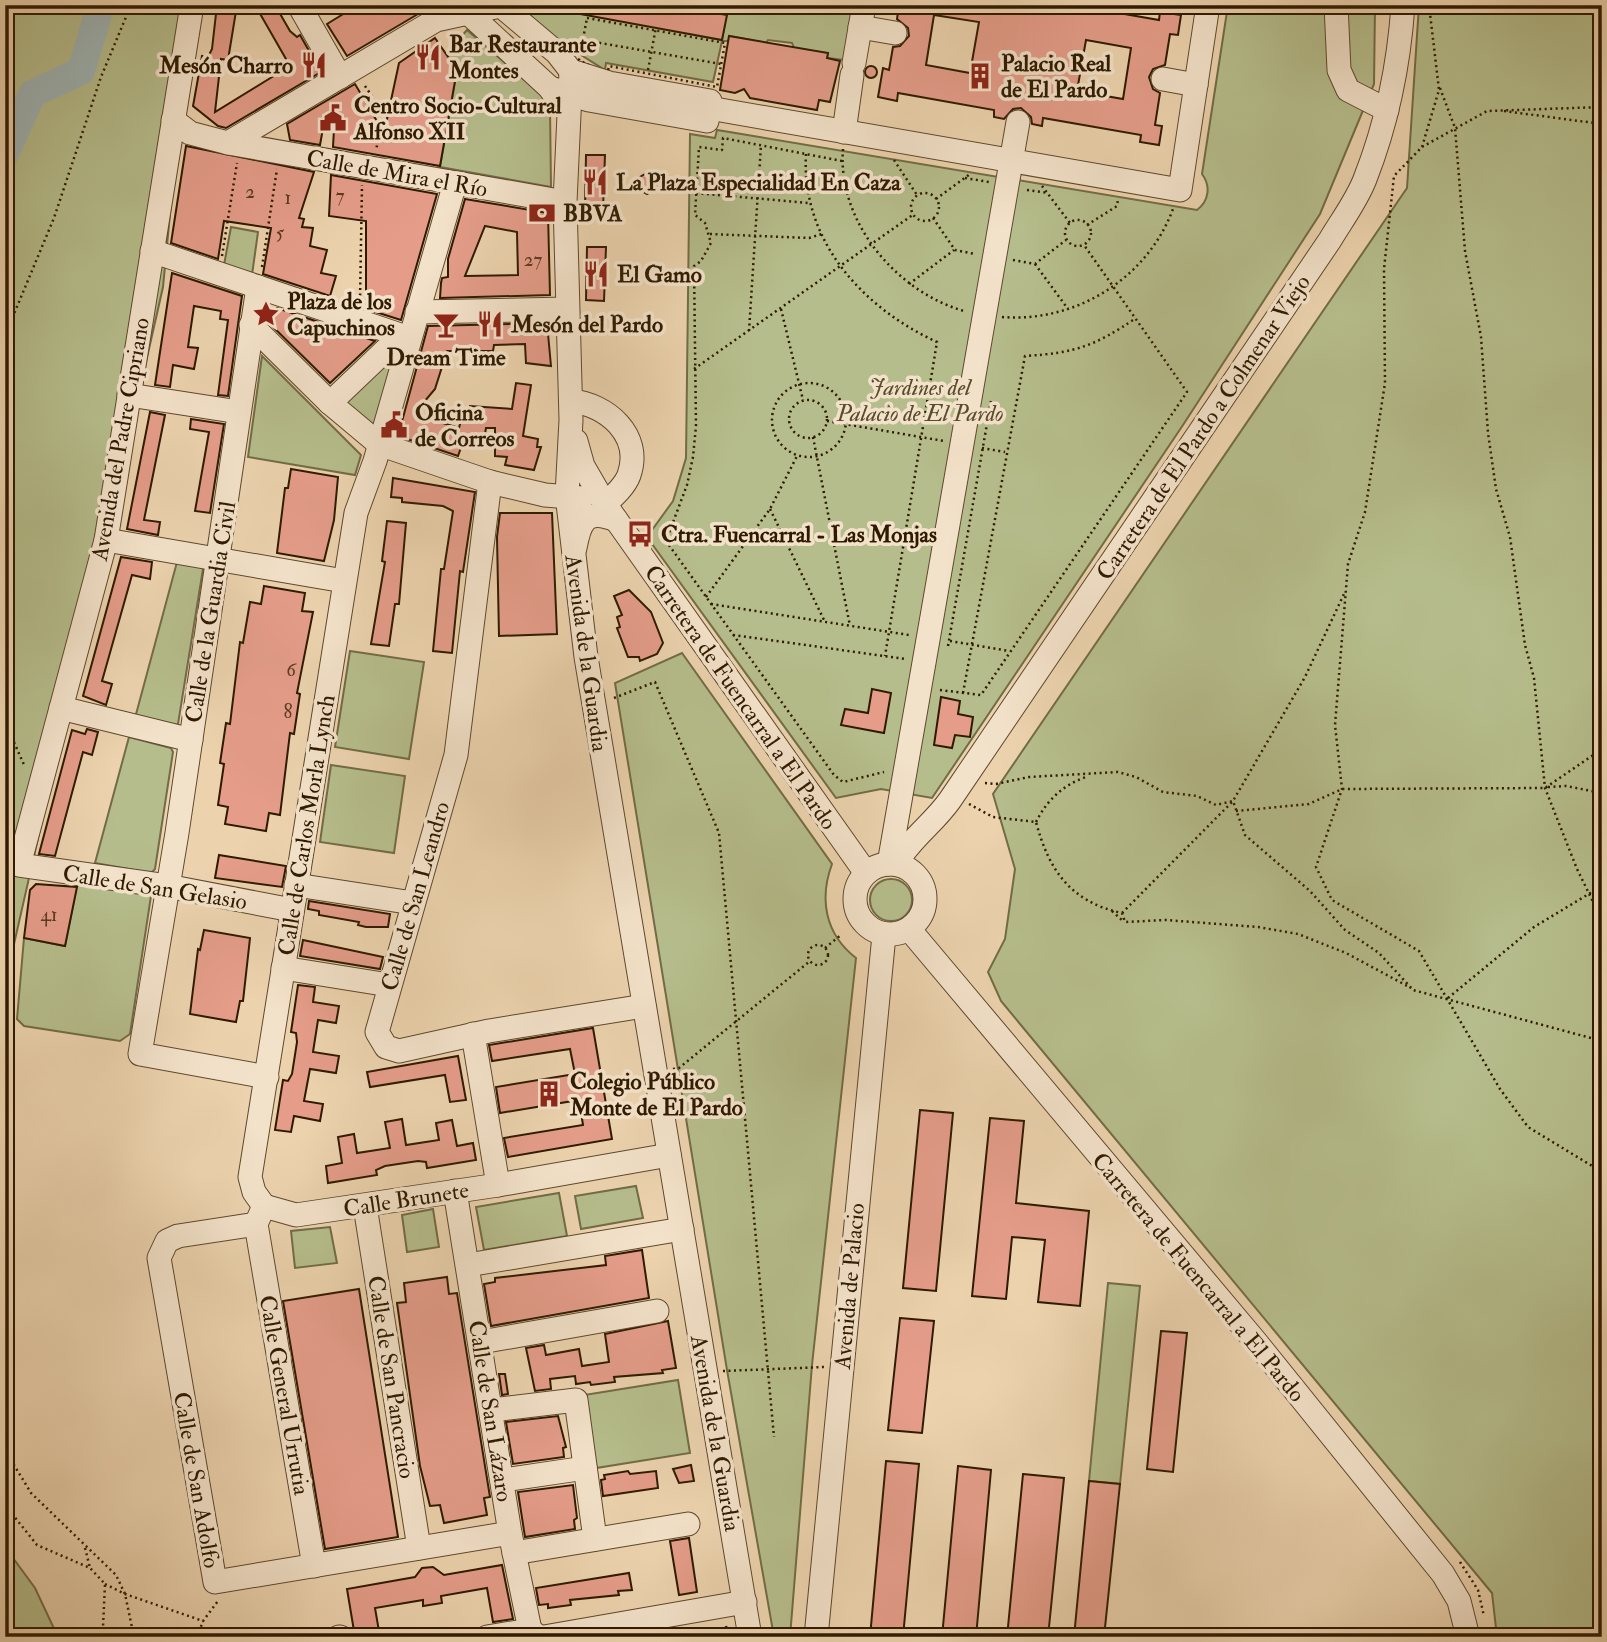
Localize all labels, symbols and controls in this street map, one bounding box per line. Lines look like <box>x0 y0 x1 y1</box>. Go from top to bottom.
place label: Bar Restaurante Montes <box>448 30 597 85</box>
restaurant icon: Bar Restaurante Montes <box>413 42 443 72</box>
place label: Palacio Real de El Pardo <box>1001 49 1112 104</box>
restaurant icon: Mesón Charro <box>299 50 329 80</box>
place label: Mesón Charro <box>158 51 293 80</box>
building icon: Palacio Real de El Pardo <box>965 61 995 91</box>
place label: Centro Socio-Cultural Alfonso XII <box>353 91 563 146</box>
public building icon: Centro Socio-Cultural Alfonso XII <box>318 103 348 133</box>
street label: Calle de Mira el Río <box>304 143 490 204</box>
restaurant icon: La Plaza Especialidad En Caza <box>580 167 610 197</box>
place label: La Plaza Especialidad En Caza <box>616 168 902 198</box>
house number: 2 <box>245 180 255 204</box>
house number: 7 <box>336 184 345 208</box>
house number: 1 <box>285 186 291 210</box>
bank icon: BBVA <box>527 198 557 228</box>
place label: BBVA <box>563 199 623 228</box>
house number: 5 <box>276 221 285 245</box>
house number: 27 <box>524 248 542 272</box>
restaurant icon: El Gamo <box>581 259 611 289</box>
place label: El Gamo <box>617 260 702 289</box>
street label: Carretera de El Pardo a Colmenar Viejo <box>1090 269 1317 586</box>
place label: Plaza de los Capuchinos <box>287 287 395 343</box>
place icon: Plaza de los Capuchinos <box>251 299 281 329</box>
restaurant icon: Mesón del Pardo <box>475 309 505 339</box>
bar icon: Dream Time <box>431 310 461 340</box>
place label: Mesón del Pardo <box>510 310 663 339</box>
street label: Avenida del Padre Cipriano <box>85 315 157 564</box>
place label: Dream Time <box>386 343 506 372</box>
park label: Jardines del Palacio de El Pardo <box>836 373 1003 428</box>
place label: Oficina de Correos <box>415 398 514 453</box>
public building icon: Oficina de Correos <box>379 410 409 440</box>
street label: Calle de la Guardia Civil <box>179 499 242 725</box>
bus stop icon: Ctra. Fuencarral - Las Monjas <box>625 519 655 549</box>
place label: Ctra. Fuencarral - Las Monjas <box>661 520 937 549</box>
street label: Avenida de la Guardia <box>558 552 615 754</box>
street label: Carretera de Fuencarral a El Pardo <box>638 559 843 835</box>
house number: 6 <box>286 658 297 682</box>
street label: Calle de Carlos Morla Lynch <box>272 693 341 958</box>
house number: 8 <box>284 700 293 724</box>
street label: Calle de San Leandro <box>375 798 456 994</box>
street label: Calle de San Gelasio <box>61 859 249 916</box>
house number: 41 <box>40 903 58 927</box>
place label: Colegio Público Monte de El Pardo <box>569 1067 743 1122</box>
building icon: Colegio Público Monte de El Pardo <box>534 1079 564 1109</box>
street label: Carretera de Fuencarral a El Pardo <box>1086 1147 1311 1408</box>
street label: Calle Brunete <box>341 1175 471 1224</box>
street label: Avenida de Palacio <box>828 1202 871 1371</box>
street label: Calle de San Pancracio <box>361 1274 422 1481</box>
street label: Calle General Urrutia <box>253 1293 316 1498</box>
street label: Calle de San Lázaro <box>462 1318 519 1504</box>
street label: Avenida de la Guardia <box>684 1332 747 1534</box>
street label: Calle de San Adolfo <box>167 1390 226 1570</box>

